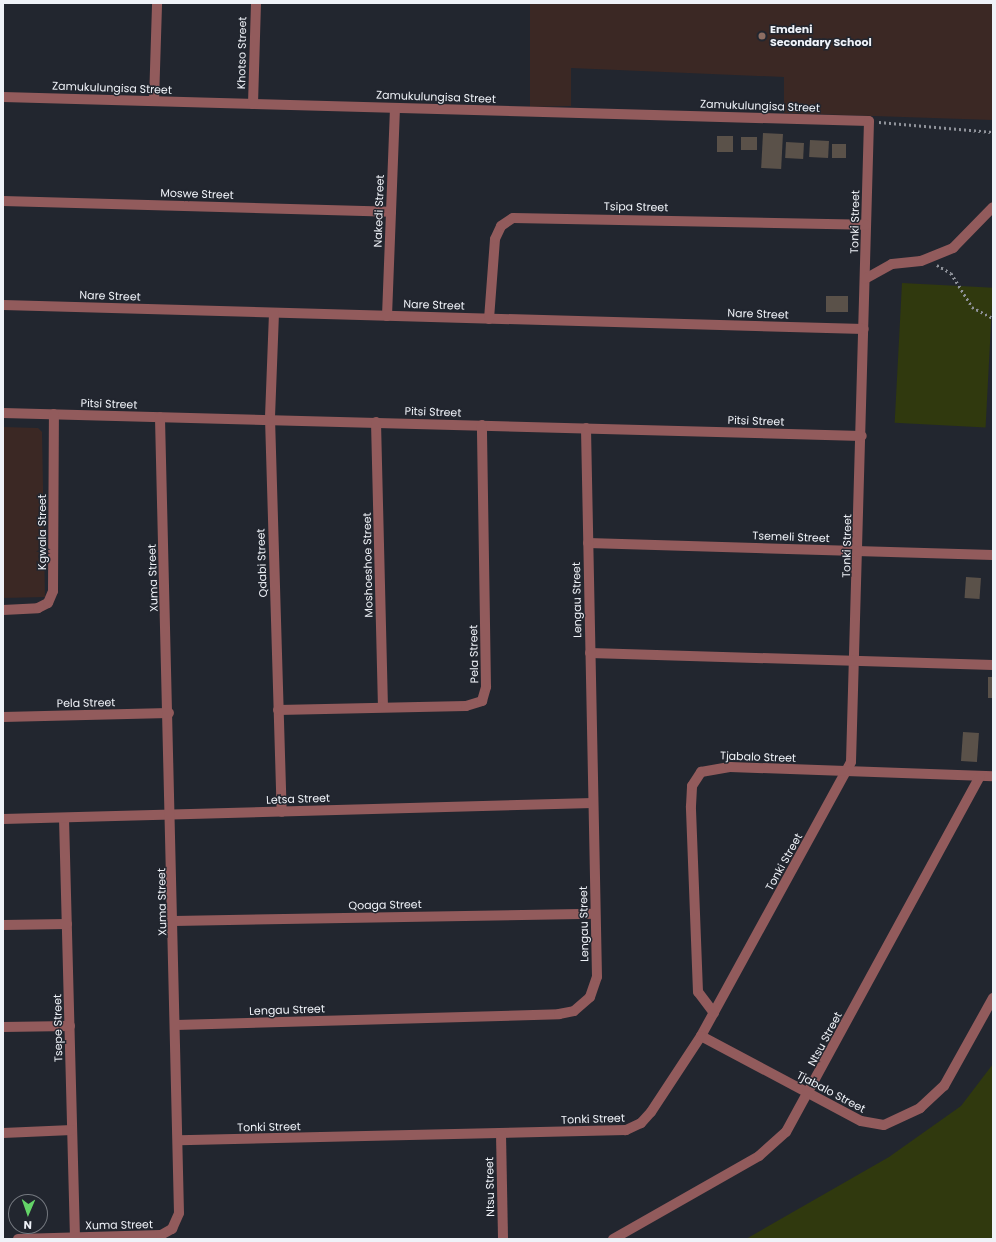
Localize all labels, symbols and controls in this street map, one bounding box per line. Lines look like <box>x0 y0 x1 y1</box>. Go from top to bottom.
street label: Khotso Street <box>235 17 249 89</box>
place label: Emdeni Secondary School <box>770 23 872 49</box>
marker: Emdeni Secondary School <box>757 31 767 41</box>
street label: Zamukulungisa Street <box>52 79 172 97</box>
street label: Zamukulungisa Street <box>376 88 496 106</box>
street label: Zamukulungisa Street <box>700 97 820 115</box>
street label: Nakedi Street <box>371 174 387 248</box>
street label: Moswe Street <box>160 186 234 202</box>
street label: Tonki Street <box>848 190 862 254</box>
street label: Tsipa Street <box>604 200 668 214</box>
street label: Nare Street <box>79 288 141 304</box>
street label: Nare Street <box>403 297 465 313</box>
street label: Nare Street <box>727 306 789 322</box>
street label: Pitsi Street <box>80 396 138 412</box>
street label: Pitsi Street <box>404 404 462 420</box>
street label: Pitsi Street <box>727 413 785 429</box>
street label: Kgwala Street <box>35 494 49 570</box>
street label: Moshoeshoe Street <box>360 512 376 618</box>
street label: Tonki Street <box>840 514 854 578</box>
street label: Qdabi Street <box>254 528 270 598</box>
street label: Tsemeli Street <box>752 529 830 545</box>
street label: Xuma Street <box>145 544 161 612</box>
street label: Lengau Street <box>570 562 584 638</box>
street label: Pela Street <box>467 625 481 683</box>
street label: Pela Street <box>57 696 115 710</box>
street label: Tjabalo Street <box>720 749 796 765</box>
street label: Letsa Street <box>266 791 330 807</box>
street label: Tonki Street <box>763 831 805 893</box>
street label: Xuma Street <box>155 868 169 936</box>
street label: Lengau Street <box>577 886 591 962</box>
street label: Qoaga Street <box>348 898 422 912</box>
street label: Tsepe Street <box>51 994 65 1062</box>
street label: Lengau Street <box>249 1002 325 1018</box>
street label: Ntsu Street <box>805 1010 845 1068</box>
street label: Tjabalo Street <box>794 1068 868 1116</box>
street label: Tonki Street <box>561 1111 625 1127</box>
street label: Tonki Street <box>237 1120 301 1134</box>
street label: Ntsu Street <box>483 1157 497 1217</box>
north arrow <box>8 1194 48 1234</box>
text: N <box>23 1217 32 1233</box>
street label: Xuma Street <box>85 1218 153 1232</box>

